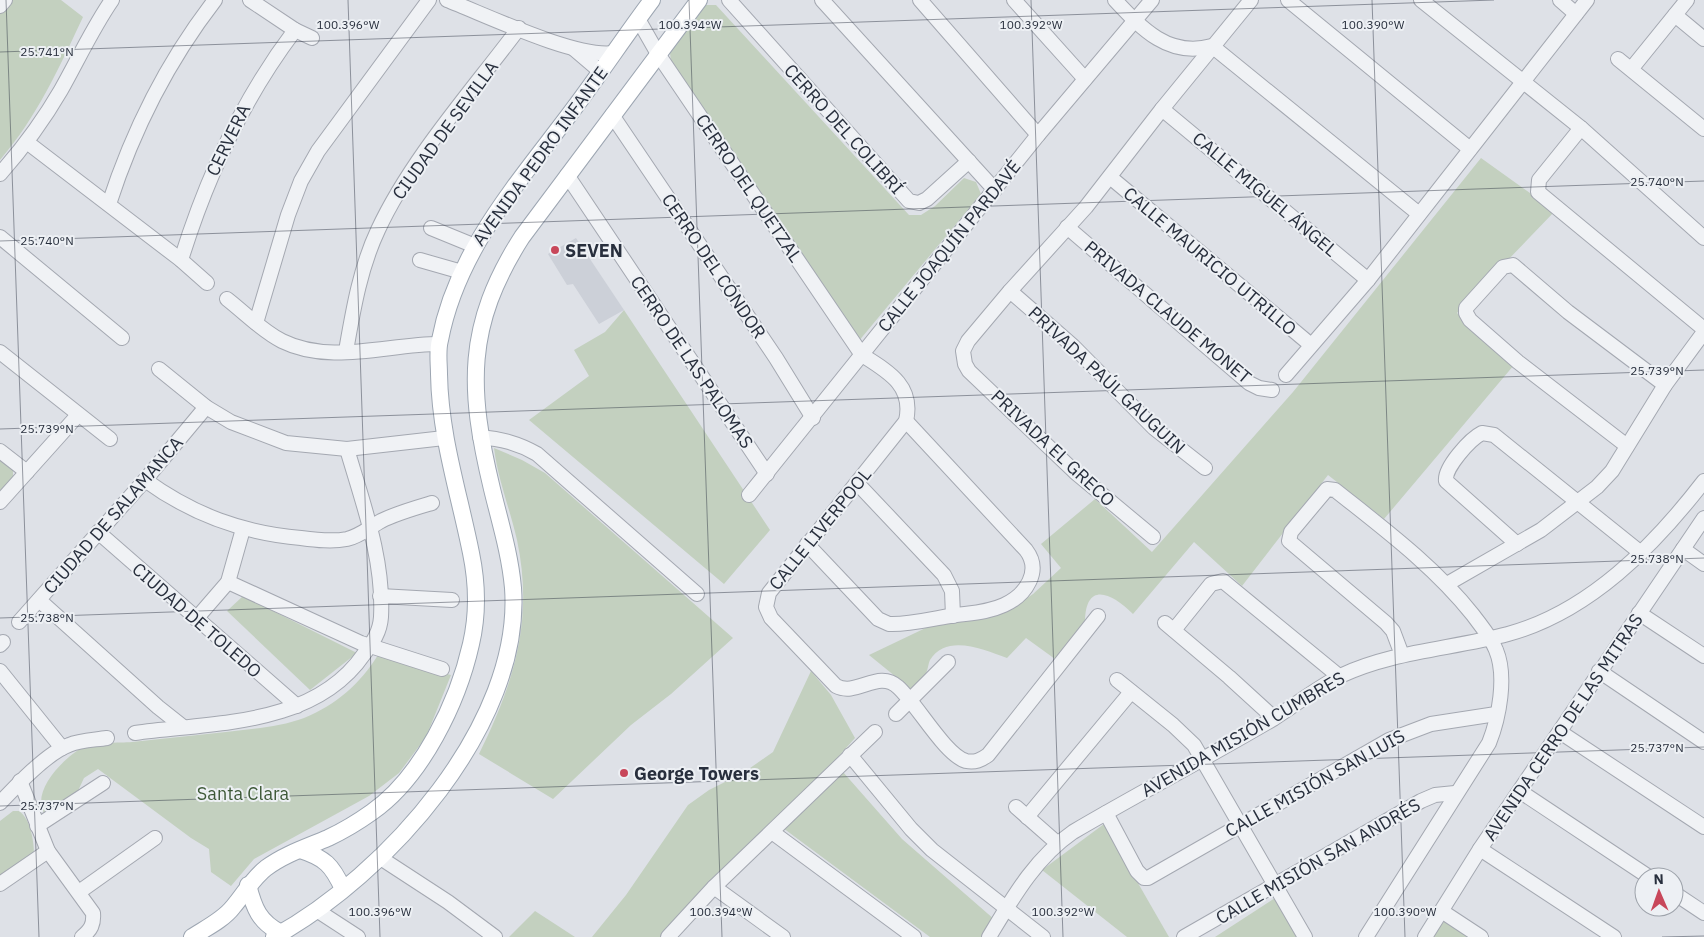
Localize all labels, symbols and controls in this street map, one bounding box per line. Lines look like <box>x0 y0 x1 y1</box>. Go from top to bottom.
text: 100.396°W <box>317 17 380 32</box>
text: 100.394°W <box>659 17 722 32</box>
text: 100.392°W <box>1000 17 1063 32</box>
text: 100.390°W <box>1342 17 1405 32</box>
text: 25.741°N <box>20 44 74 59</box>
street label: CIUDAD DE SEVILLA <box>387 56 503 204</box>
street label: CERRO DEL COLIBRÍ <box>779 59 909 199</box>
street label: AVENIDA PEDRO INFANTE <box>467 62 613 250</box>
street label: CERVERA <box>201 100 255 180</box>
street label: CERRO DEL QUETZAL <box>691 109 807 267</box>
street label: CALLE MIGUEL ÁNGEL <box>1188 127 1342 261</box>
street label: CALLE JOAQUÍN PARDAVÉ <box>872 155 1026 337</box>
text: 25.740°N <box>1630 174 1684 189</box>
street label: CALLE MAURICIO UTRILLO <box>1119 182 1301 340</box>
street label: CERRO DEL CÓNDOR <box>657 189 771 343</box>
text: 25.740°N <box>20 233 74 248</box>
street label: PRIVADA CLAUDE MONET <box>1080 235 1256 389</box>
place label: SEVEN <box>565 239 623 262</box>
marker: SEVEN <box>549 244 561 256</box>
street label: CERRO DE LAS PALOMAS <box>626 271 758 453</box>
street label: PRIVADA PAÚL GAUGUIN <box>1024 301 1190 459</box>
text: 25.739°N <box>1630 363 1684 378</box>
street label: PRIVADA EL GRECO <box>986 385 1120 511</box>
text: 25.739°N <box>20 421 74 436</box>
street label: CIUDAD DE SALAMANCA <box>38 431 188 599</box>
street label: CALLE LIVERPOOL <box>764 463 876 595</box>
text: 25.738°N <box>1630 551 1684 566</box>
street label: CIUDAD DE TOLEDO <box>128 557 266 683</box>
street label: AVENIDA CERRO DE LAS MITRAS <box>1478 609 1648 845</box>
text: 25.738°N <box>20 610 74 625</box>
street label: AVENIDA MISIÓN CUMBRES <box>1137 666 1349 802</box>
street label: CALLE MISIÓN SAN LUIS <box>1221 724 1409 842</box>
text: 25.737°N <box>1630 740 1684 755</box>
place label: George Towers <box>634 762 759 785</box>
marker: George Towers <box>618 767 630 779</box>
park label: Santa Clara <box>197 782 290 805</box>
street label: CALLE MISIÓN SAN ANDRÉS <box>1212 793 1424 929</box>
text: 25.737°N <box>20 798 74 813</box>
north arrow <box>1634 867 1684 917</box>
text: N <box>1653 870 1664 888</box>
text: 100.396°W <box>349 904 412 919</box>
text: 100.394°W <box>690 904 753 919</box>
text: 100.392°W <box>1032 904 1095 919</box>
text: 100.390°W <box>1374 904 1437 919</box>

